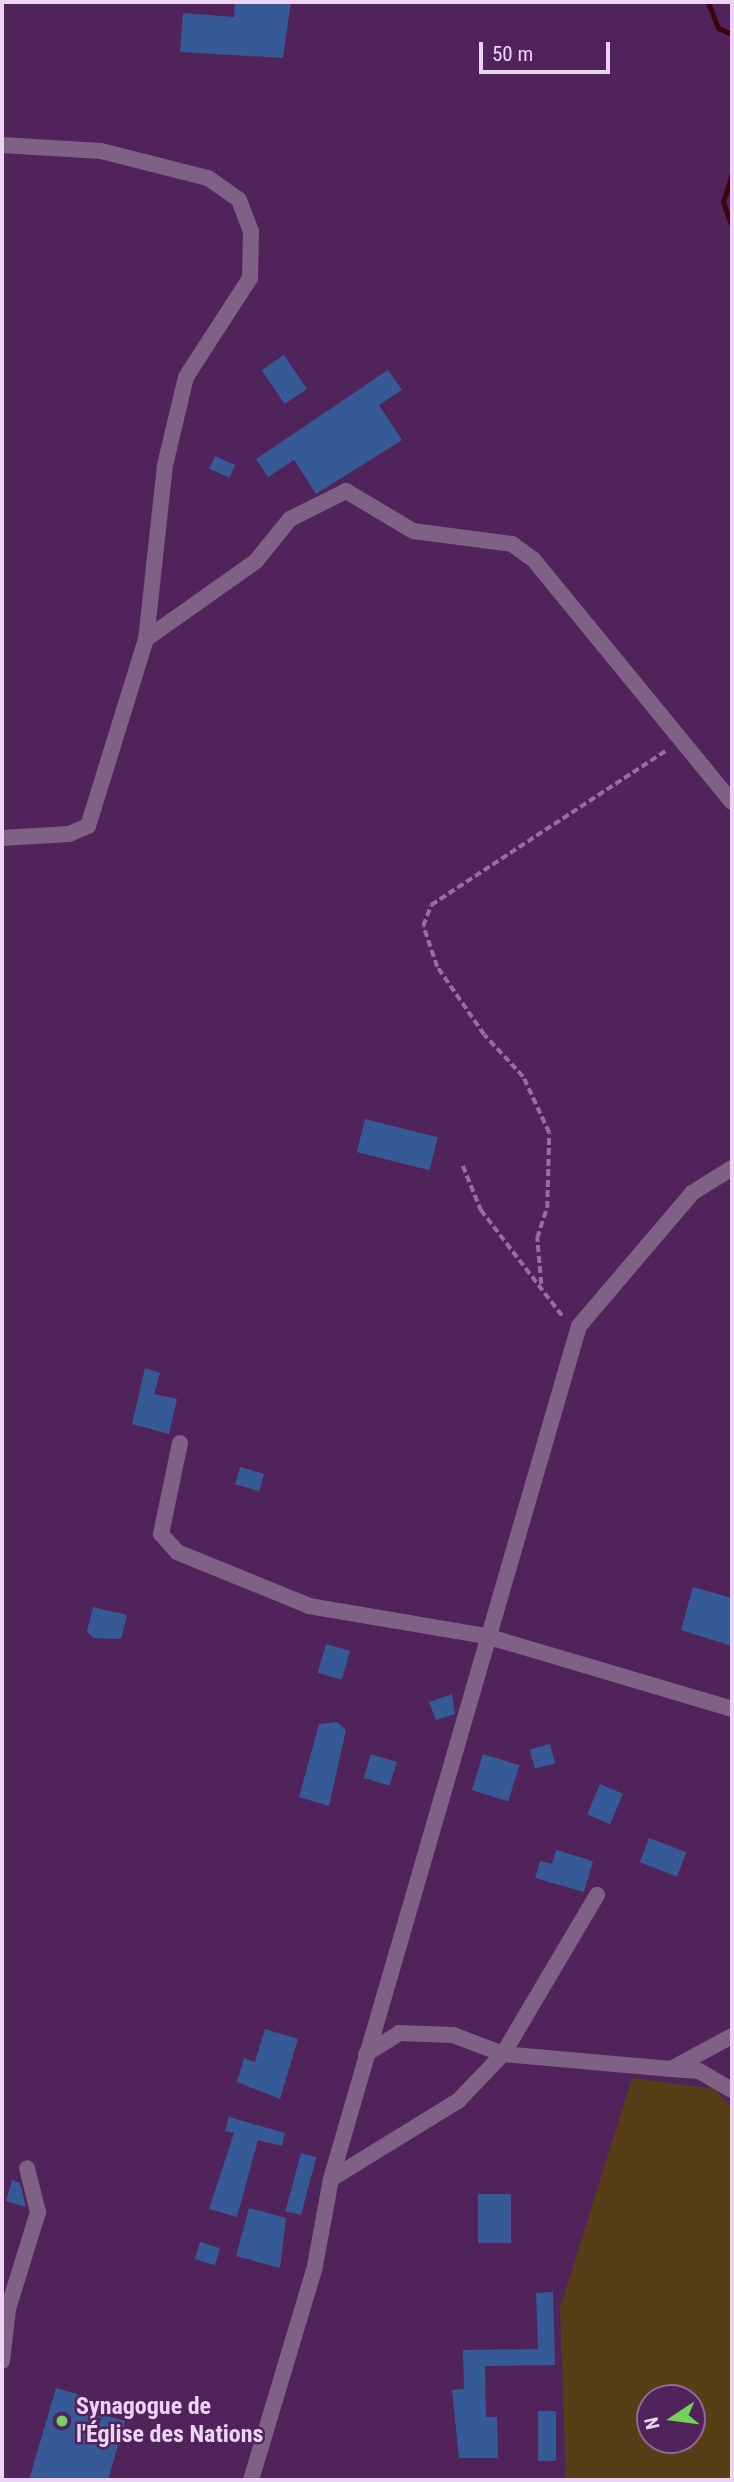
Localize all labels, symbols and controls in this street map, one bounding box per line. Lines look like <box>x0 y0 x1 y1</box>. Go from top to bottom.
scale bar <box>482 28 613 72</box>
text: 50 m <box>492 42 533 66</box>
north arrow <box>636 2384 706 2454</box>
place label: Synagogue de l'Église des Nations <box>76 2393 263 2449</box>
marker: Synagogue de l'Église des Nations <box>54 2413 70 2429</box>
text: N <box>639 2415 665 2432</box>

